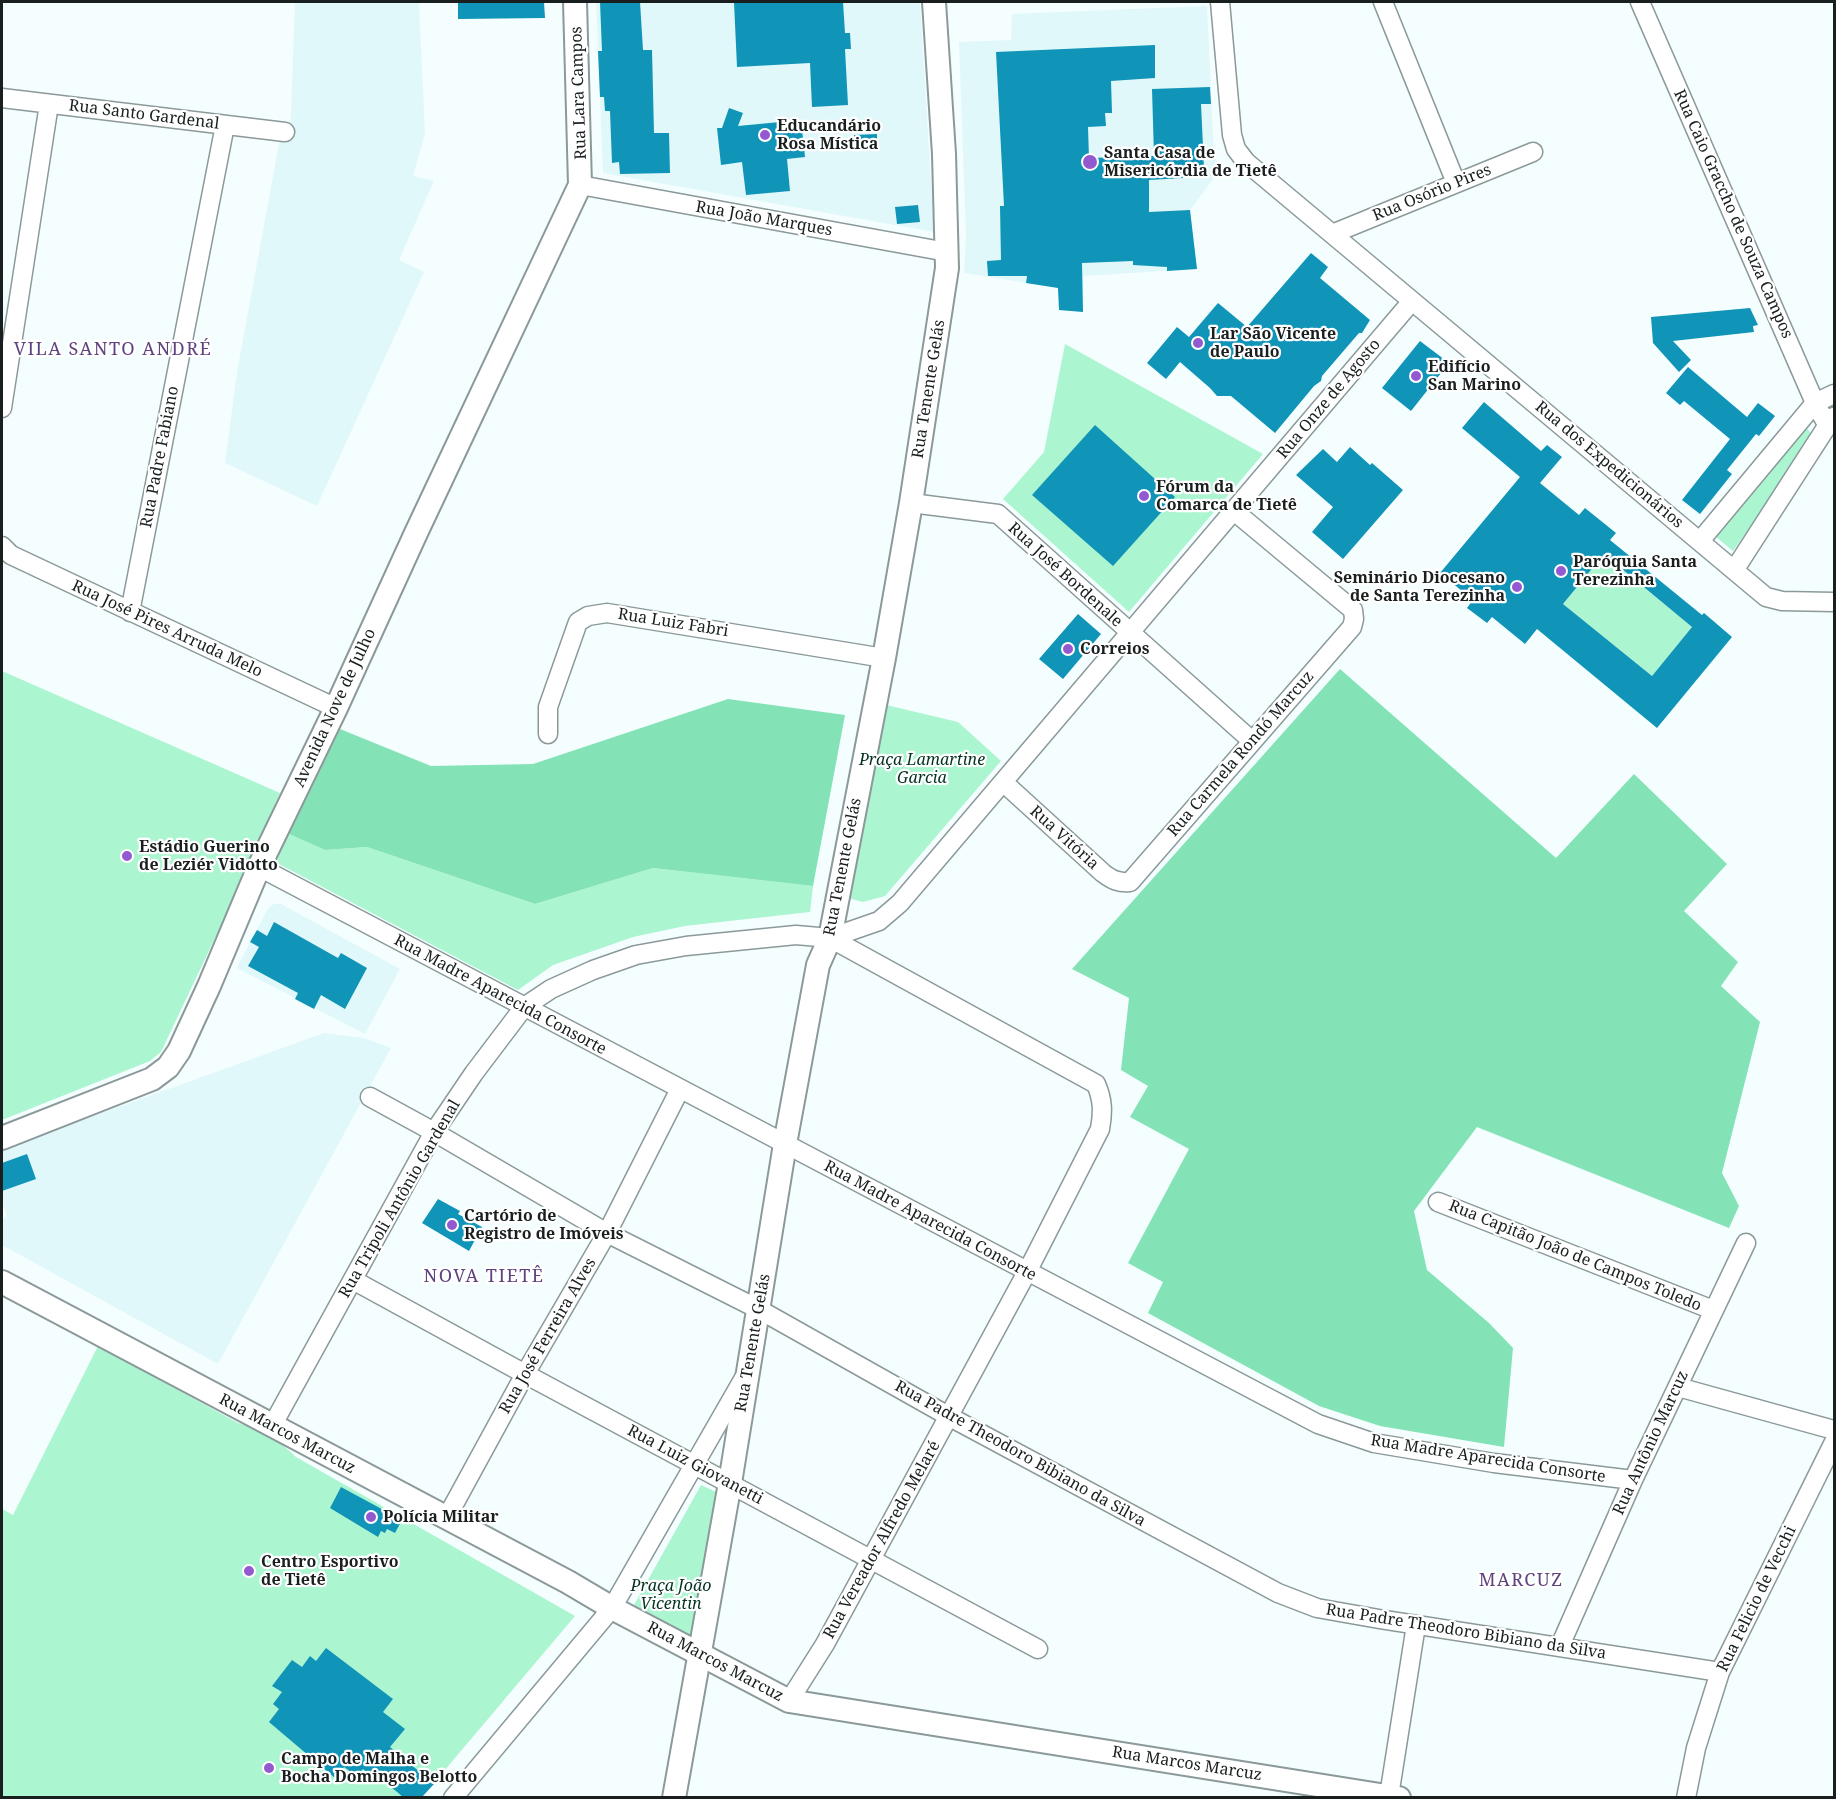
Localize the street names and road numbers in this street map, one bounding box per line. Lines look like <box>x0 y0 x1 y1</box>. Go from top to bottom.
street label: Rua Lara Campos <box>567 26 591 160</box>
street label: Rua Caio Graccho de Souza Campos <box>1669 87 1797 341</box>
street label: Rua Santo Gardenal <box>68 96 220 134</box>
street label: Rua Osório Pires <box>1370 160 1494 226</box>
street label: Rua João Marques <box>694 198 834 240</box>
street label: Rua Tenente Gelás <box>909 318 949 460</box>
street label: Rua Onze de Agosto <box>1273 335 1385 463</box>
street label: Rua Padre Fabiano <box>137 385 183 529</box>
street label: Rua dos Expedicionários <box>1531 397 1687 533</box>
street label: Rua José Bordenale <box>1004 519 1126 631</box>
street label: Rua José Pires Arruda Melo <box>69 576 265 682</box>
street label: Rua Luiz Fabri <box>616 605 730 641</box>
street label: Avenida Nove de Julho <box>290 626 380 790</box>
street label: Rua Carmela Rondó Marcuz <box>1164 667 1318 841</box>
street label: Rua Tenente Gelás <box>820 796 866 938</box>
street label: Rua Vitória <box>1026 802 1102 874</box>
street label: Rua Madre Aparecida Consorte <box>391 931 609 1059</box>
street label: Rua Tripoli Antônio Gardenal <box>335 1097 465 1301</box>
street label: Rua Madre Aparecida Consorte <box>821 1157 1039 1285</box>
street label: Rua Capitão João de Campos Toledo <box>1446 1196 1704 1316</box>
street label: Rua José Ferreira Alves <box>496 1255 600 1417</box>
street label: Rua Tenente Gelás <box>731 1272 775 1414</box>
street label: Rua Antônio Marcuz <box>1609 1368 1693 1518</box>
street label: Rua Padre Theodoro Bibiano da Silva <box>891 1377 1149 1531</box>
street label: Rua Marcos Marcuz <box>216 1390 358 1478</box>
street label: Rua Luiz Giovanetti <box>624 1421 766 1509</box>
street label: Rua Madre Aparecida Consorte <box>1369 1431 1607 1487</box>
street label: Rua Vereador Alfredo Melaré <box>820 1438 944 1642</box>
street label: Rua Felicio de Vecchi <box>1713 1523 1801 1675</box>
street label: Rua Padre Theodoro Bibiano da Silva <box>1324 1600 1608 1664</box>
street label: Rua Marcos Marcuz <box>644 1618 786 1706</box>
street label: Rua Marcos Marcuz <box>1111 1743 1263 1785</box>

